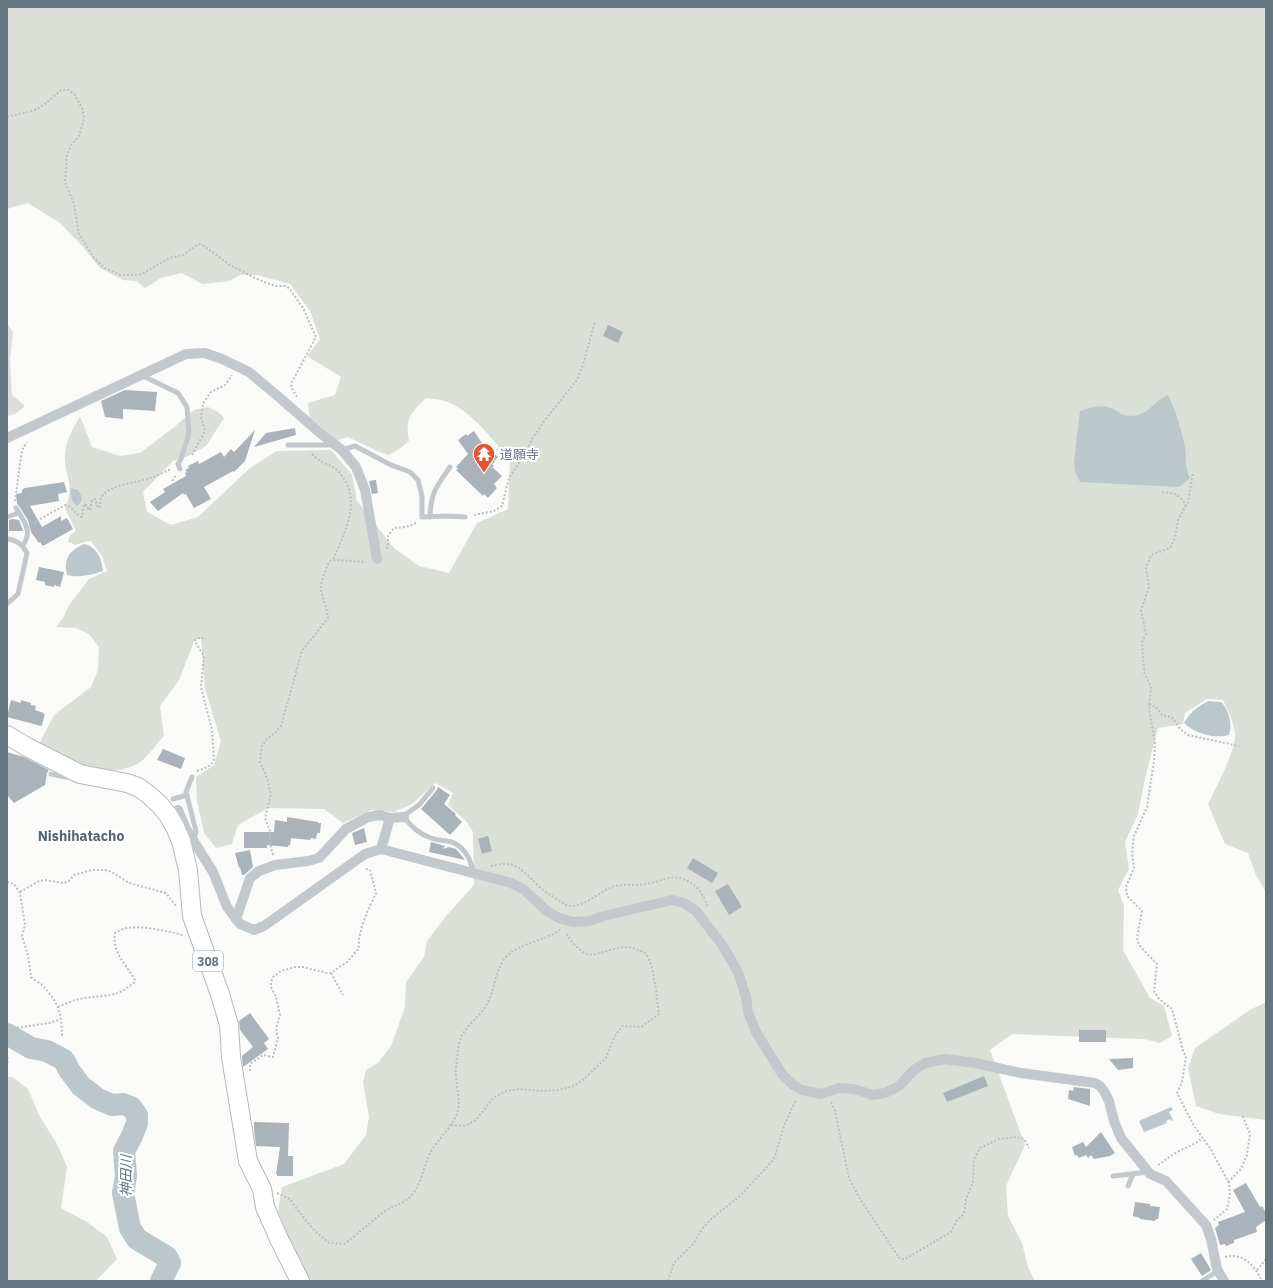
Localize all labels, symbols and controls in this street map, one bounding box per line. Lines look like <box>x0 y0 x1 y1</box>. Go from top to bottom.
temple icon: 道願寺 <box>471 441 497 474</box>
place label: 道願寺 <box>500 446 539 463</box>
district label: Nishihatacho <box>38 827 124 845</box>
road number: 308 <box>193 951 223 971</box>
water label: 神田川 <box>117 1153 135 1197</box>

